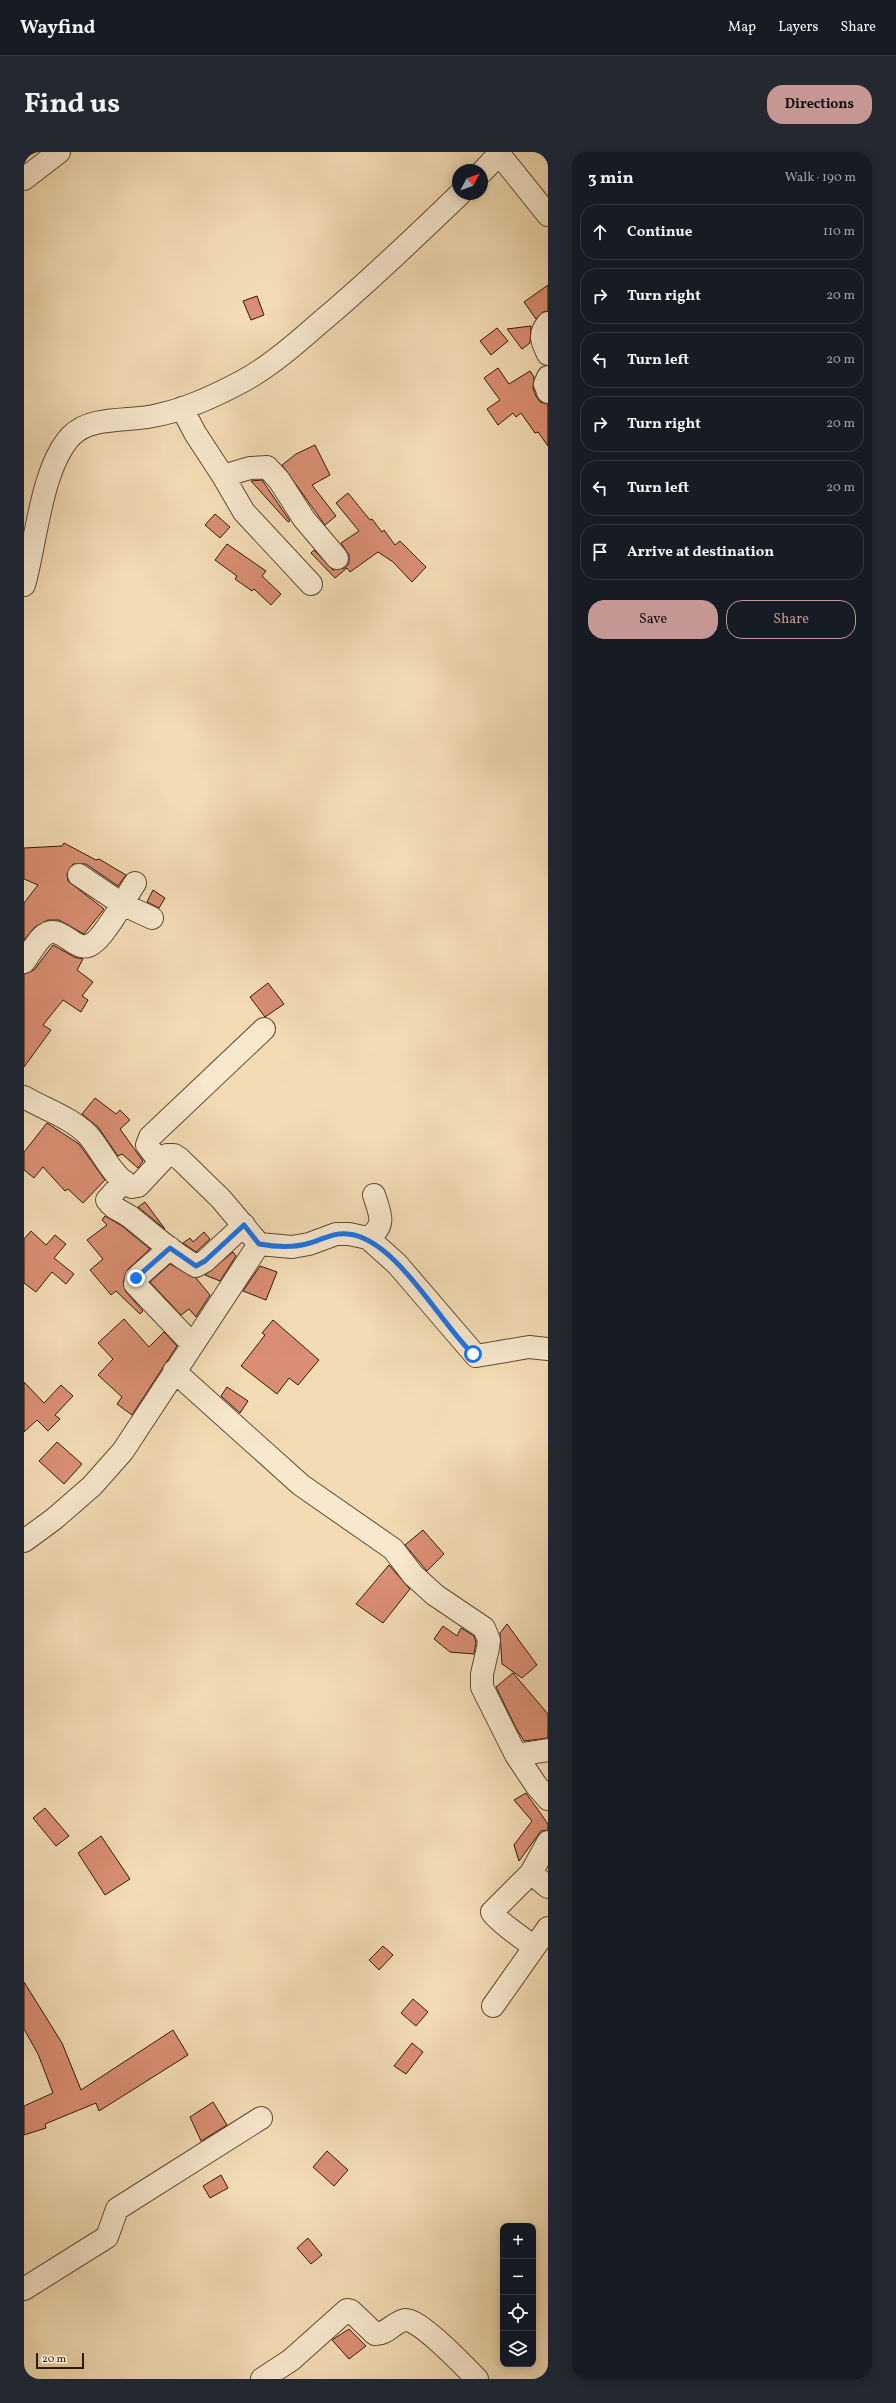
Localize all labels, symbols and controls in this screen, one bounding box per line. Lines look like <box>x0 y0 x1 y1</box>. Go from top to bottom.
text: Wayfind <box>20 15 95 41</box>
text: Map <box>728 18 756 37</box>
text: Layers <box>778 18 818 37</box>
text: Share <box>840 18 876 37</box>
text: Find us <box>24 85 120 124</box>
button: Directions <box>767 85 872 124</box>
north arrow <box>452 164 488 200</box>
text: 3 min <box>588 167 634 190</box>
text: Walk · 190 m <box>785 169 856 187</box>
icon: ahead <box>589 221 611 243</box>
text: Continue <box>627 222 692 243</box>
text: 110 m <box>823 223 855 241</box>
icon: right <box>589 285 611 307</box>
text: Turn right <box>627 286 701 307</box>
text: 20 m <box>826 287 855 305</box>
icon: left <box>589 349 611 371</box>
text: Turn left <box>627 350 689 371</box>
text: 20 m <box>826 351 855 369</box>
icon: right <box>589 413 611 435</box>
text: Turn right <box>627 414 701 435</box>
text: 20 m <box>826 415 855 433</box>
icon: left <box>589 477 611 499</box>
text: Turn left <box>627 478 689 499</box>
text: 20 m <box>826 479 855 497</box>
icon: arrive <box>589 541 611 563</box>
text: Arrive at destination <box>627 542 774 563</box>
button: Save <box>588 600 718 639</box>
button: Share <box>726 600 856 639</box>
route end <box>127 1269 145 1287</box>
route start <box>464 1345 482 1363</box>
map controls <box>500 2223 536 2367</box>
button: + <box>500 2223 536 2259</box>
button: − <box>500 2259 536 2295</box>
button: locate <box>500 2295 536 2331</box>
button: layers <box>500 2331 536 2367</box>
scale bar <box>36 2351 84 2370</box>
text: 20 m <box>42 2352 66 2367</box>

